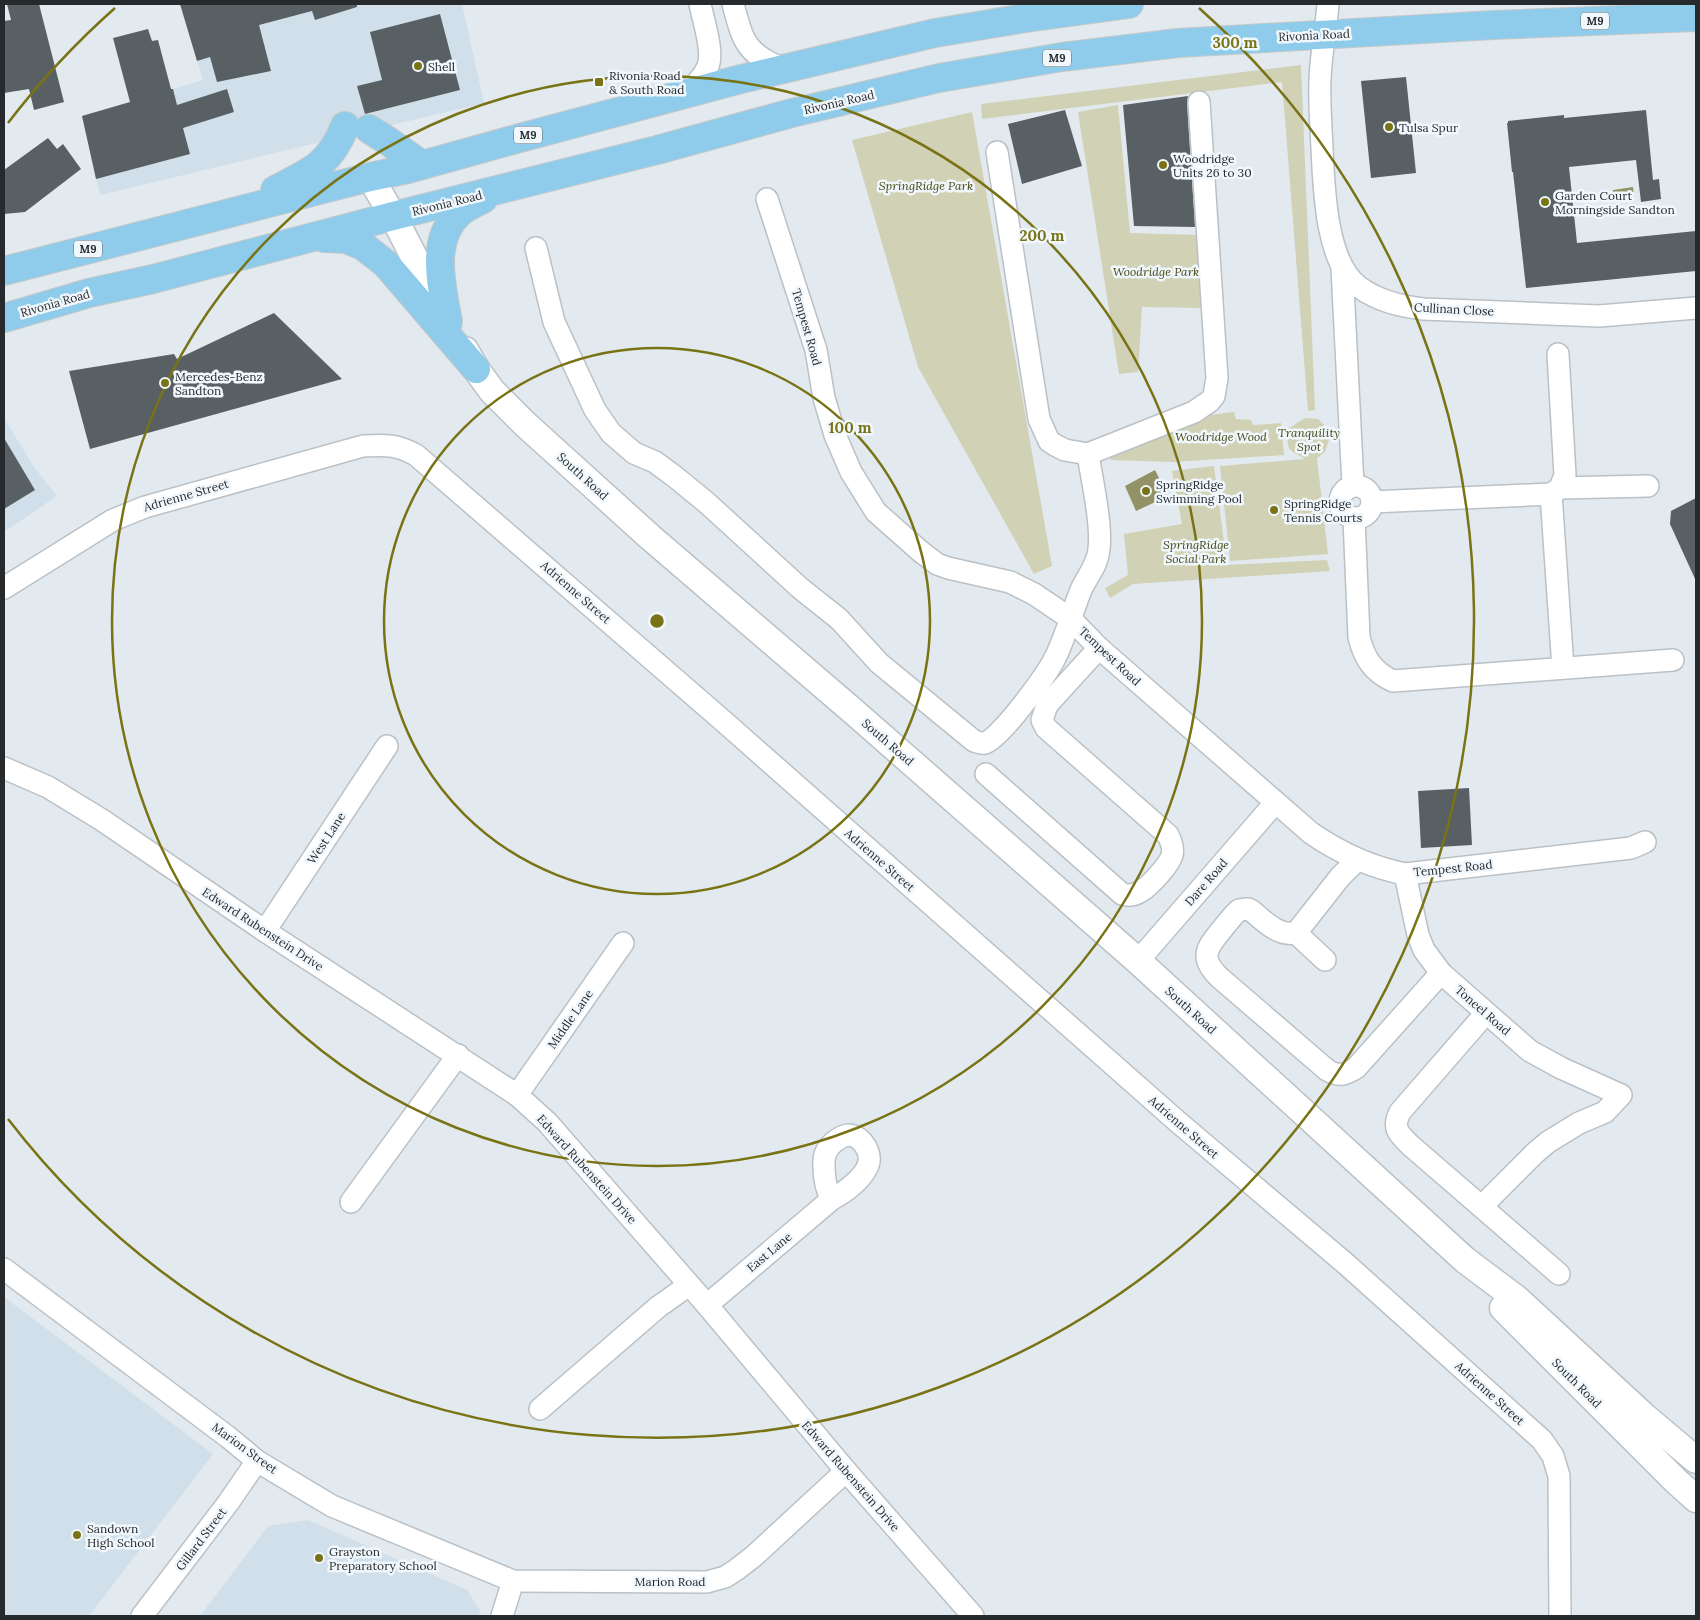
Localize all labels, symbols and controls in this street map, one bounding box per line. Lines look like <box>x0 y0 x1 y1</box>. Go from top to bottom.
road number: M9 <box>1581 12 1609 30</box>
street label: Rivonia Road <box>1278 26 1350 44</box>
text: 300 m <box>1212 33 1258 52</box>
road number: M9 <box>1043 49 1071 66</box>
place label: Shell <box>428 59 455 74</box>
marker: Shell <box>412 60 424 72</box>
place label: Rivonia Road & South Road <box>609 68 684 97</box>
marker: Rivonia Road & South Road <box>593 76 605 88</box>
street label: Rivonia Road <box>802 87 876 117</box>
place label: Tulsa Spur <box>1399 120 1459 135</box>
marker: Tulsa Spur <box>1383 121 1395 133</box>
road number: M9 <box>514 126 542 144</box>
place label: Woodridge Units 26 to 30 <box>1173 151 1252 180</box>
marker: Woodridge Units 26 to 30 <box>1157 159 1169 171</box>
park label: SpringRidge Park <box>879 178 973 193</box>
street label: Rivonia Road <box>410 187 484 219</box>
place label: Garden Court Morningside Sandton <box>1555 188 1675 217</box>
marker: Garden Court Morningside Sandton <box>1539 196 1551 208</box>
text: 200 m <box>1020 226 1065 245</box>
road number: M9 <box>74 240 102 258</box>
park label: Woodridge Park <box>1113 264 1199 279</box>
street label: Rivonia Road <box>18 286 92 320</box>
street label: Tempest Road <box>789 287 825 367</box>
street label: Cullinan Close <box>1414 299 1495 319</box>
place label: Mercedes-Benz Sandton <box>175 369 263 398</box>
marker: Mercedes-Benz Sandton <box>159 377 171 389</box>
text: 100 m <box>829 418 872 437</box>
park label: Tranquility Spot <box>1278 425 1340 454</box>
park label: Woodridge Wood <box>1175 429 1267 444</box>
street label: South Road <box>554 449 612 503</box>
street label: Adrienne Street <box>141 476 231 515</box>
place label: SpringRidge Swimming Pool <box>1156 477 1242 506</box>
marker: SpringRidge Swimming Pool <box>1140 485 1152 497</box>
place label: SpringRidge Tennis Courts <box>1284 496 1363 525</box>
marker: SpringRidge Tennis Courts <box>1268 504 1280 516</box>
park label: SpringRidge Social Park <box>1163 537 1229 566</box>
street label: Adrienne Street <box>537 557 614 627</box>
centre of rings <box>648 612 666 630</box>
street label: Tempest Road <box>1076 624 1144 688</box>
street label: South Road <box>859 715 917 769</box>
street label: West Lane <box>304 809 348 867</box>
street label: Adrienne Street <box>841 825 918 895</box>
street label: Dare Road <box>1181 855 1231 909</box>
street label: Tempest Road <box>1413 856 1493 880</box>
street label: Edward Rubenstein Drive <box>199 884 327 974</box>
street label: Toneel Road <box>1452 982 1514 1038</box>
street label: South Road <box>1162 983 1220 1037</box>
street label: Middle Lane <box>544 986 596 1052</box>
street label: Adrienne Street <box>1145 1092 1222 1162</box>
street label: Edward Rubenstein Drive <box>534 1111 640 1227</box>
street label: East Lane <box>743 1229 795 1275</box>
street label: South Road <box>1549 1355 1605 1411</box>
street label: Adrienne Street <box>1452 1357 1528 1428</box>
street label: Edward Rubenstein Drive <box>799 1418 903 1535</box>
street label: Marion Street <box>209 1419 281 1477</box>
street label: Gillard Street <box>173 1504 230 1573</box>
place label: Sandown High School <box>87 1521 155 1550</box>
marker: Sandown High School <box>71 1529 83 1541</box>
place label: Grayston Preparatory School <box>329 1544 437 1573</box>
marker: Grayston Preparatory School <box>313 1552 325 1564</box>
street label: Marion Road <box>634 1574 706 1589</box>

